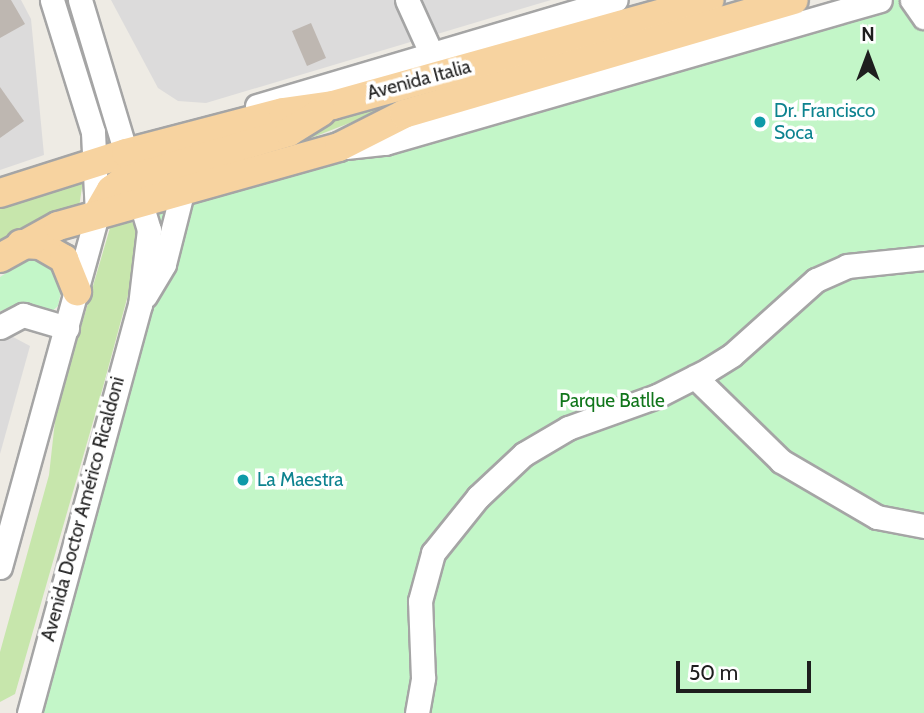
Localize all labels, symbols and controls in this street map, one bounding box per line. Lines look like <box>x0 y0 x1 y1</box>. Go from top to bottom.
north arrow <box>833 21 903 91</box>
text: N <box>861 23 875 46</box>
street label: Avenida Italia <box>365 55 473 105</box>
place label: Dr. Francisco Soca <box>774 100 876 144</box>
marker: Dr. Francisco Soca <box>752 114 768 130</box>
street label: Avenida Doctor Américo Ricaldoni <box>37 374 129 644</box>
park label: Parque Batlle <box>559 390 665 412</box>
place label: La Maestra <box>257 469 343 491</box>
marker: La Maestra <box>235 472 251 488</box>
scale bar <box>679 646 814 690</box>
text: 50 m <box>689 660 738 685</box>

